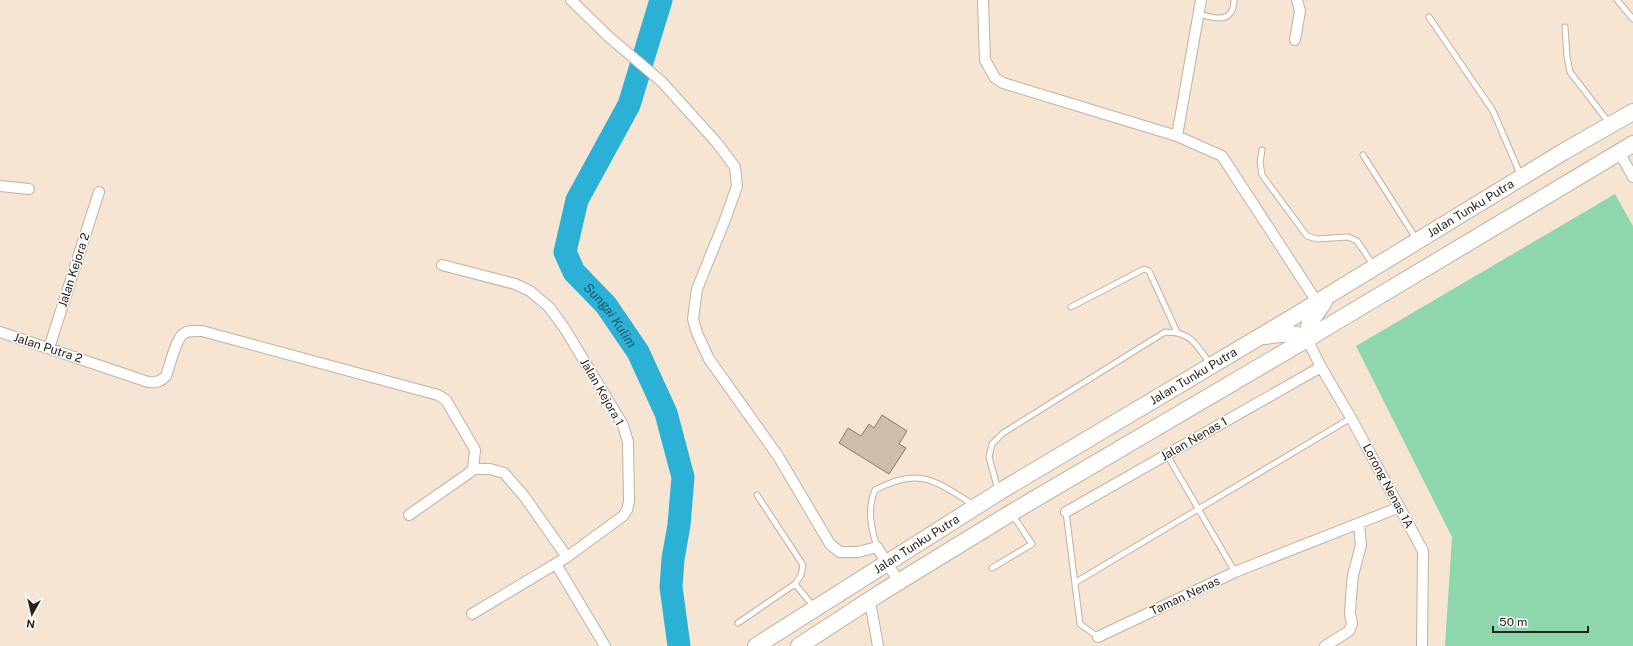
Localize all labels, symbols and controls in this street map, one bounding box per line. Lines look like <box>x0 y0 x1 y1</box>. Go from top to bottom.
street label: Jalan Tunku Putra <box>1425 177 1516 240</box>
street label: Jalan Kejora 2 <box>55 231 93 309</box>
water label: Sungai Kulim <box>581 280 640 350</box>
street label: Jalan Putra 2 <box>12 330 84 366</box>
street label: Jalan Tunku Putra <box>1147 345 1239 408</box>
street label: Jalan Kejora 1 <box>577 356 627 428</box>
street label: Jalan Nenas 1 <box>1158 414 1230 464</box>
street label: Lorong Nenas 1A <box>1360 441 1416 531</box>
street label: Jalan Tunku Putra <box>871 512 962 577</box>
street label: Taman Nenas <box>1148 574 1222 618</box>
north arrow <box>12 594 52 634</box>
scale bar <box>1493 608 1588 634</box>
text: 50 m <box>1499 615 1527 629</box>
text: N <box>26 617 36 630</box>

